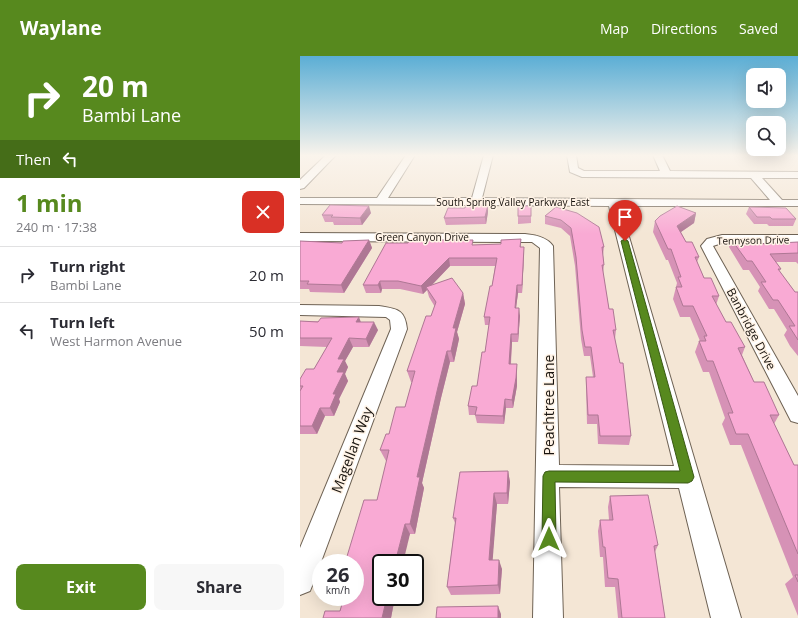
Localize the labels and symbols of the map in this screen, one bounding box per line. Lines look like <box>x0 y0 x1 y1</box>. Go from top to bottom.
street label: South Spring Valley Parkway East <box>436 195 590 209</box>
pin <box>608 200 642 241</box>
street label: Green Canyon Drive <box>375 230 469 244</box>
street label: Tennyson Drive <box>717 232 790 248</box>
street label: Banbridge Drive <box>723 285 780 373</box>
street label: Peachtree Lane <box>539 354 558 455</box>
street label: Magellan Way <box>326 403 377 496</box>
position arrow <box>528 518 570 560</box>
speed limit sign: 30 <box>372 554 424 606</box>

